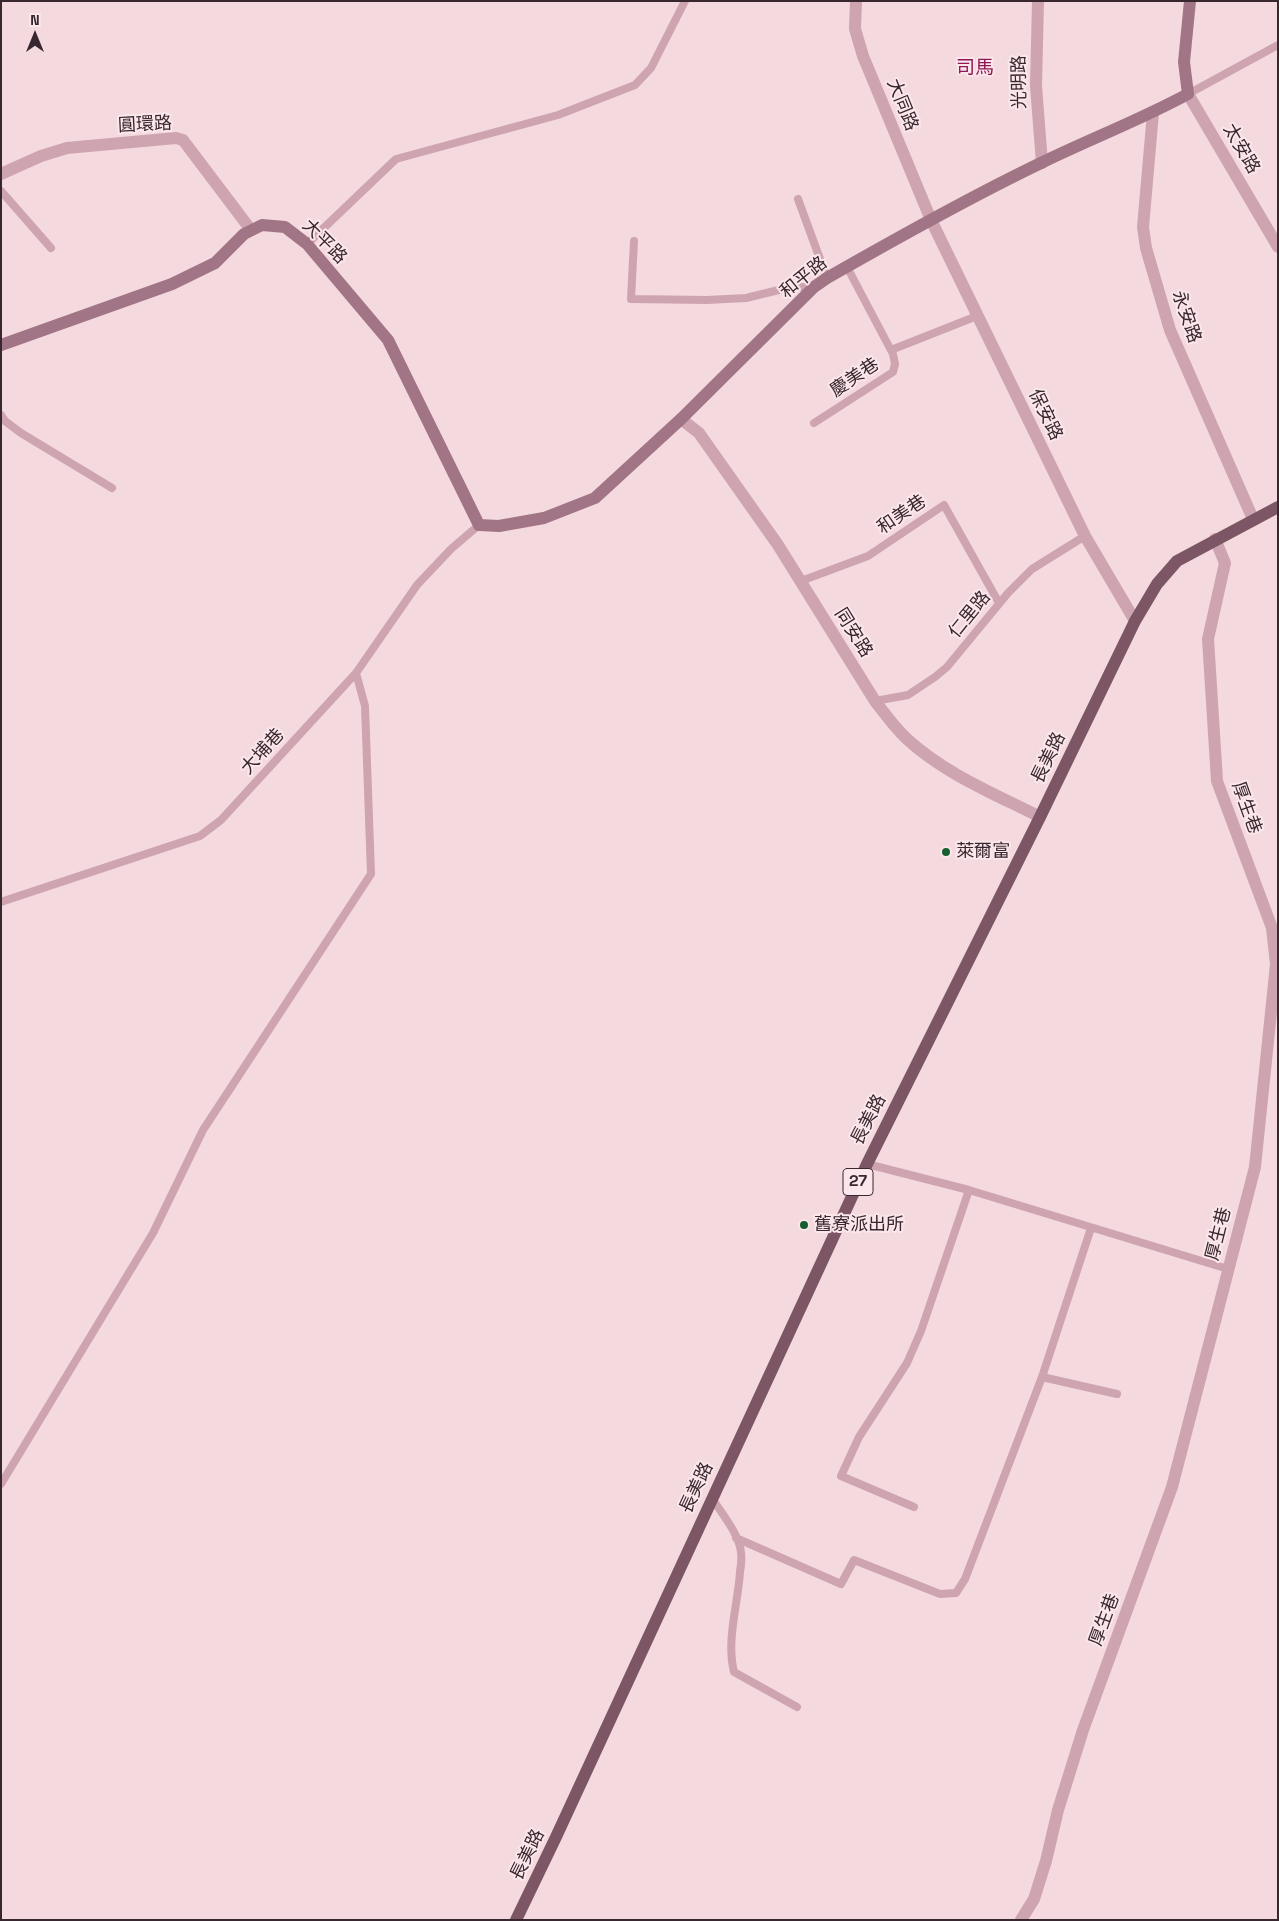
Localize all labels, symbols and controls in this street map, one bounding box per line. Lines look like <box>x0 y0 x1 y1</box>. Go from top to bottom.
north arrow <box>10 10 60 60</box>
text: N <box>30 11 40 29</box>
street label: 光明路 <box>1009 55 1031 109</box>
district label: 司馬 <box>956 58 994 80</box>
street label: 大同路 <box>882 76 922 134</box>
street label: 圓環路 <box>117 113 173 137</box>
street label: 太安路 <box>1218 120 1264 178</box>
street label: 大平路 <box>297 215 351 269</box>
street label: 和平路 <box>776 253 832 303</box>
street label: 永安路 <box>1167 288 1205 346</box>
street label: 慶美巷 <box>827 354 883 402</box>
street label: 保安路 <box>1023 386 1067 444</box>
street label: 和美巷 <box>874 491 930 539</box>
street label: 仁里路 <box>945 587 995 643</box>
street label: 同安路 <box>830 604 876 662</box>
street label: 大埔巷 <box>237 725 289 779</box>
street label: 長美路 <box>1027 729 1071 787</box>
street label: 厚生巷 <box>1227 779 1265 837</box>
place label: 萊爾富 <box>956 841 1010 863</box>
marker: 萊爾富 <box>940 846 952 858</box>
street label: 長美路 <box>847 1091 891 1149</box>
road number: 27 <box>843 1168 873 1196</box>
street label: 厚生巷 <box>1202 1205 1236 1263</box>
place label: 舊寮派出所 <box>814 1214 904 1236</box>
marker: 舊寮派出所 <box>798 1219 810 1231</box>
street label: 長美路 <box>676 1459 718 1517</box>
street label: 厚生巷 <box>1086 1591 1124 1649</box>
street label: 長美路 <box>506 1826 550 1884</box>

